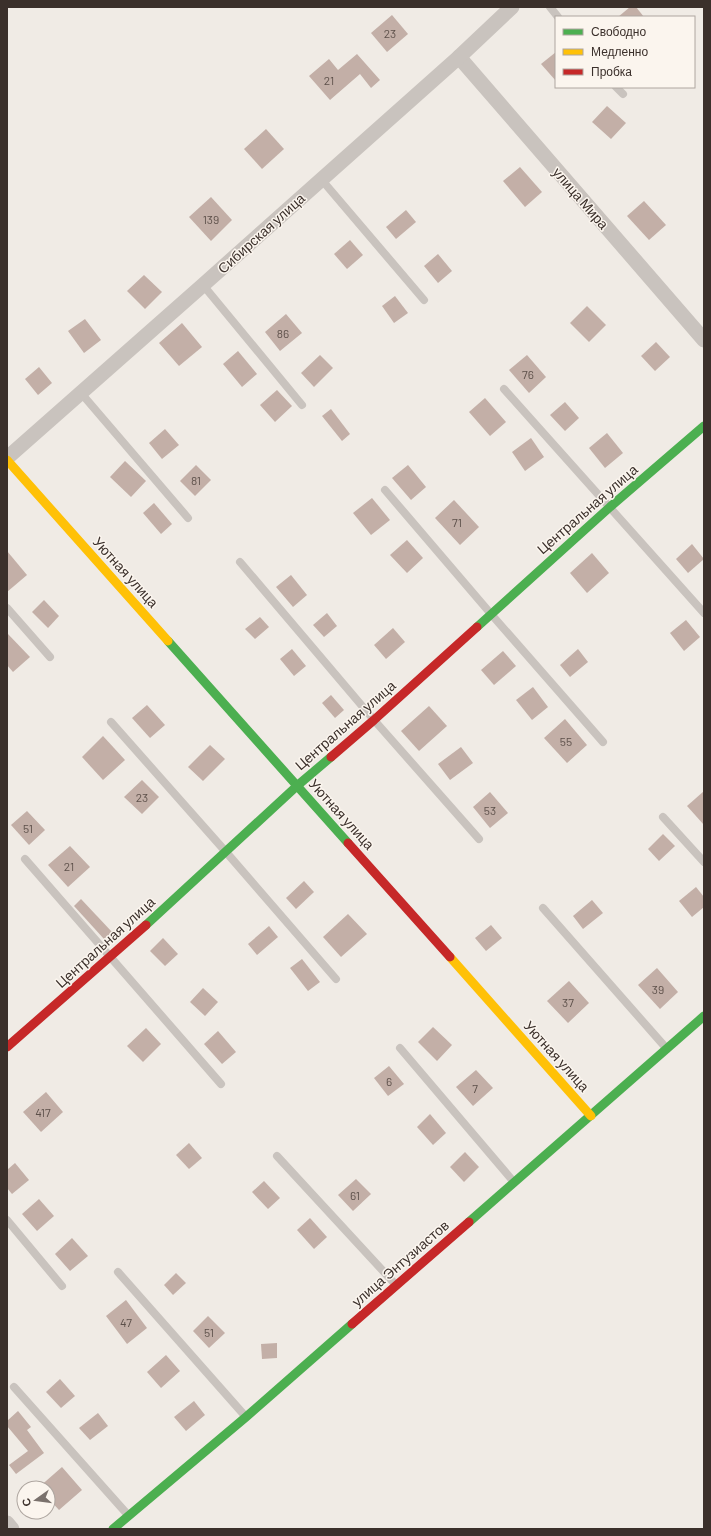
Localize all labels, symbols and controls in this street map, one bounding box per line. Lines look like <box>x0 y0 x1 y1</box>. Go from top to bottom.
legend <box>555 16 695 88</box>
text: Свободно <box>591 24 646 39</box>
house number: 23 <box>384 26 396 40</box>
text: Медленно <box>591 44 648 59</box>
text: Пробка <box>591 64 632 79</box>
house number: 21 <box>324 73 334 87</box>
street label: улица Мира <box>550 164 613 233</box>
street label: Сибирская улица <box>214 189 308 277</box>
house number: 139 <box>203 212 219 226</box>
house number: 86 <box>277 326 289 340</box>
house number: 76 <box>522 367 534 381</box>
street label: Центральная улица <box>533 461 641 557</box>
house number: 81 <box>191 473 201 487</box>
house number: 71 <box>452 515 462 529</box>
street label: Уютная улица <box>90 533 162 611</box>
street label: Центральная улица <box>291 677 399 773</box>
house number: 55 <box>560 734 572 748</box>
street label: Уютная улица <box>306 775 378 853</box>
house number: 23 <box>136 790 148 804</box>
house number: 53 <box>484 803 496 817</box>
house number: 51 <box>23 821 33 835</box>
house number: 21 <box>64 859 74 873</box>
street label: Центральная улица <box>52 893 158 991</box>
house number: 39 <box>652 982 664 996</box>
house number: 37 <box>562 995 574 1009</box>
street label: Уютная улица <box>521 1017 593 1095</box>
house number: 6 <box>386 1074 392 1088</box>
house number: 7 <box>472 1081 478 1095</box>
house number: 417 <box>35 1105 51 1119</box>
house number: 61 <box>350 1188 360 1202</box>
street label: улица Энтузиастов <box>348 1216 452 1310</box>
house number: 47 <box>120 1315 132 1329</box>
house number: 51 <box>204 1325 214 1339</box>
north arrow <box>16 1480 56 1520</box>
text: С <box>19 1497 33 1508</box>

